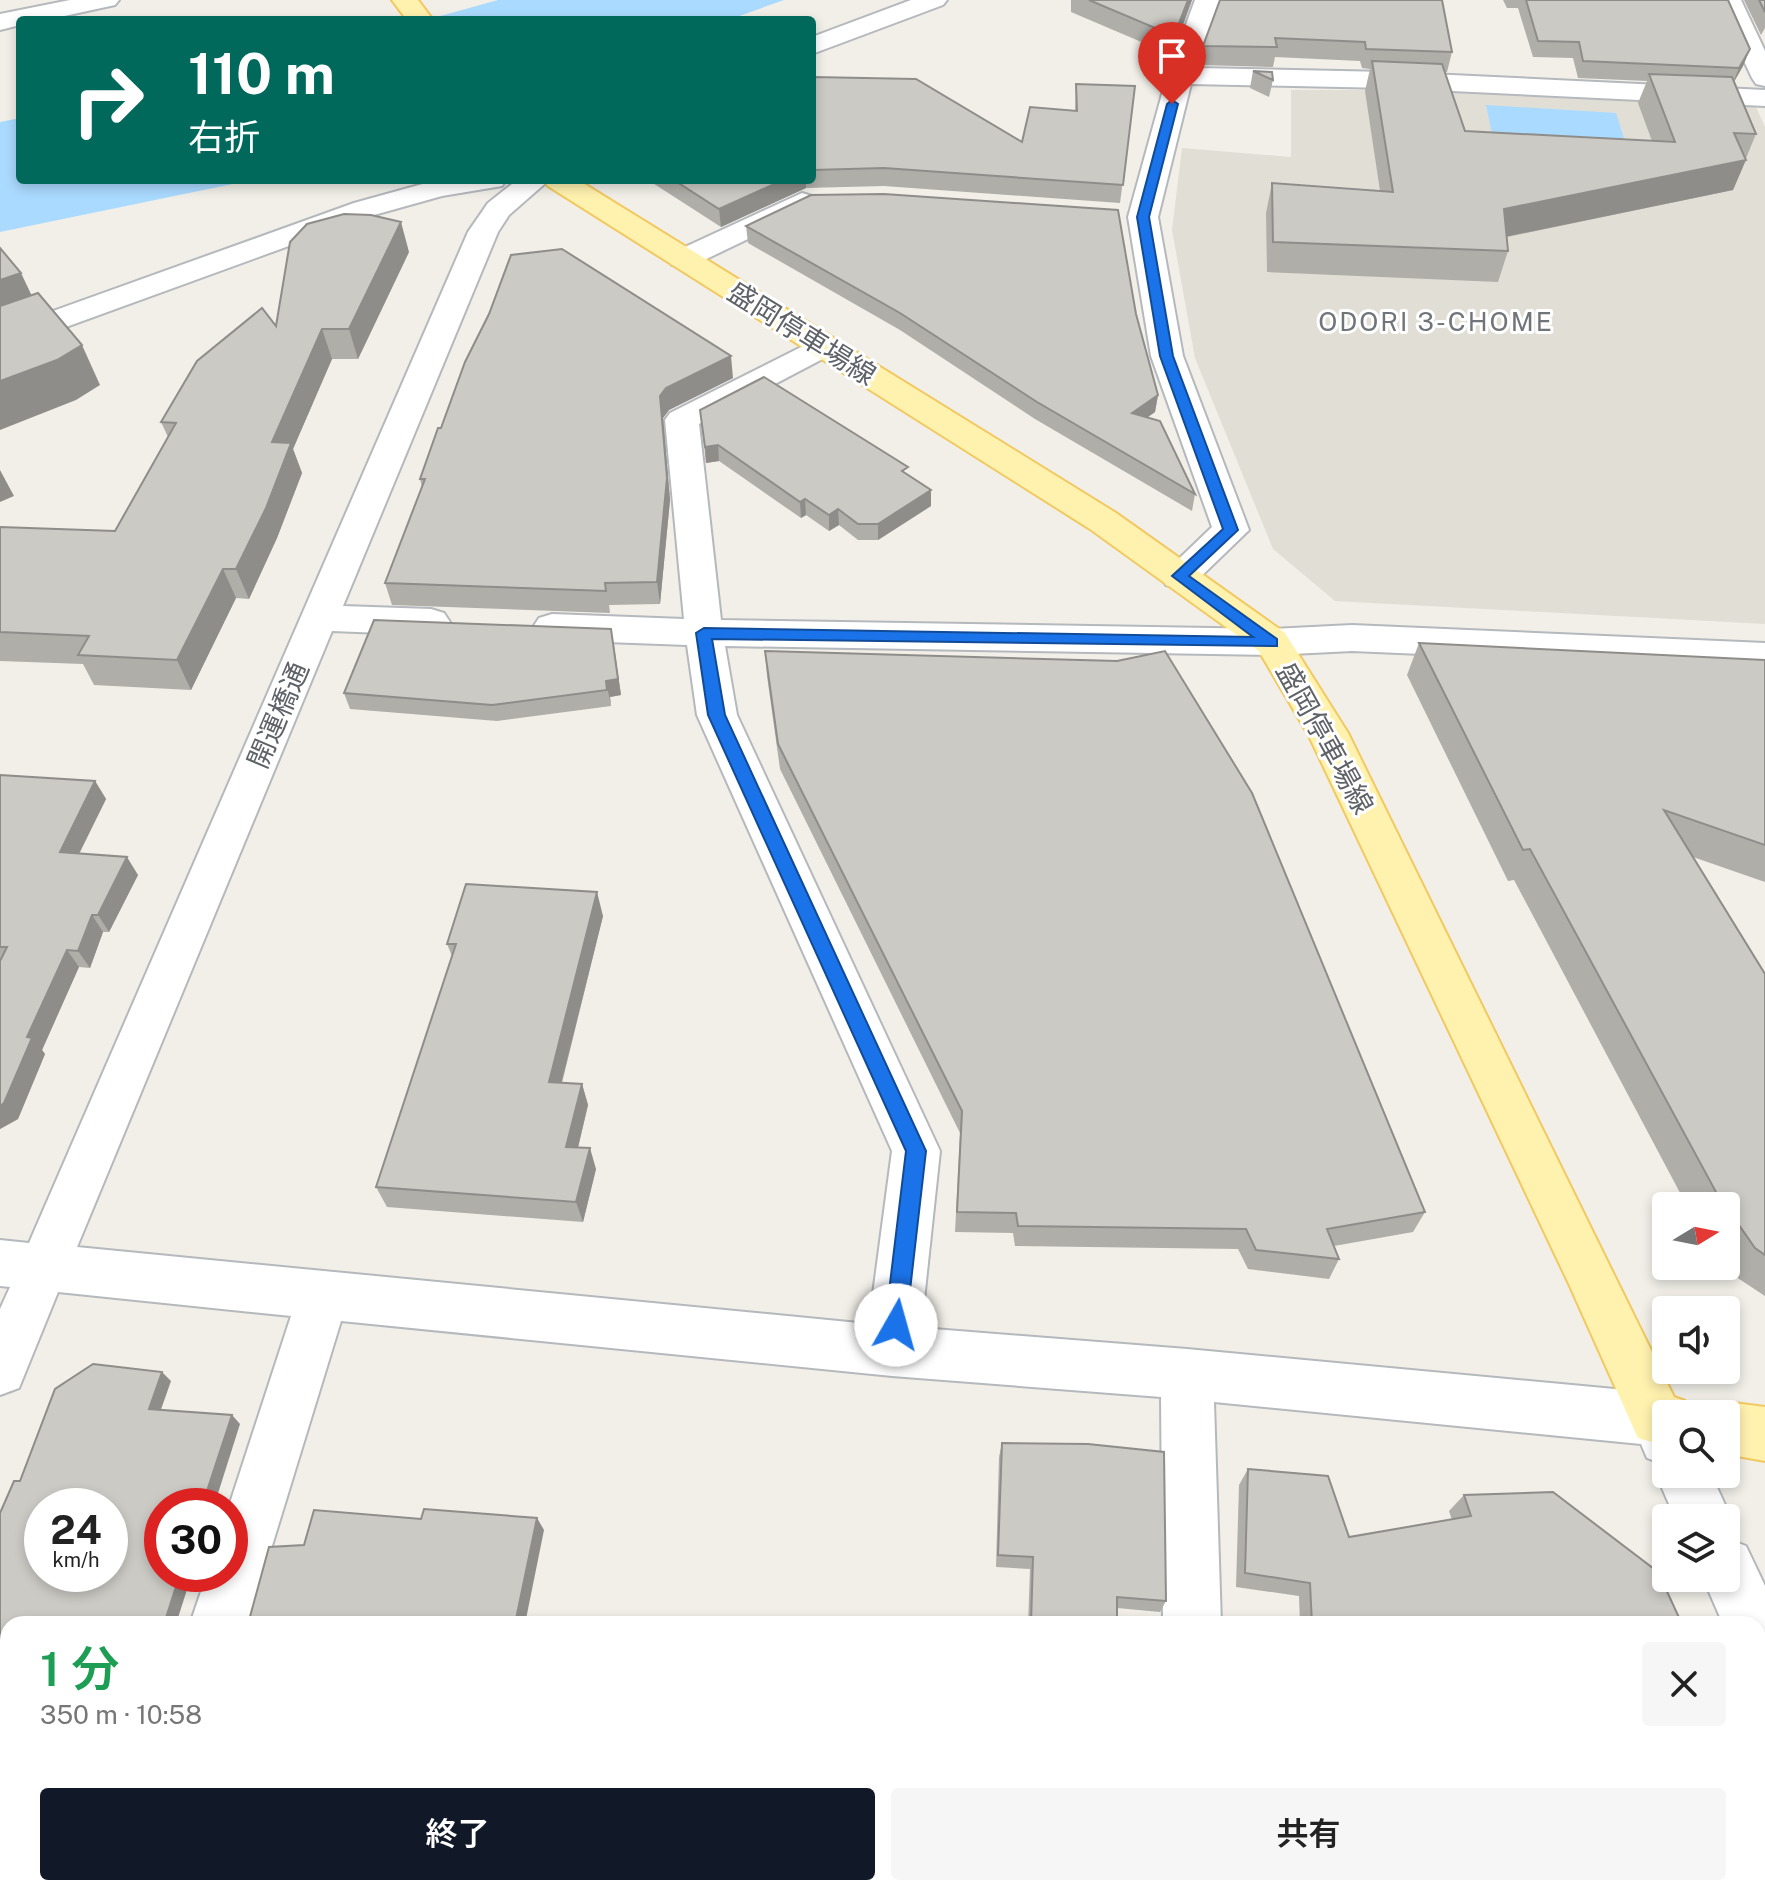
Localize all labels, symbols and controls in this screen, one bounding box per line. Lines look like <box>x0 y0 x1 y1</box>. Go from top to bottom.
pin <box>1138 22 1206 104</box>
icon: arrive <box>1150 34 1194 78</box>
text: 110 m <box>188 41 335 107</box>
icon: right <box>56 48 160 152</box>
text: 右折 <box>188 116 260 158</box>
street label: 盛岡停車場線 <box>722 274 882 391</box>
district label: ODORI 3-CHOME <box>1318 306 1554 337</box>
street label: 盛岡停車場線 <box>1270 656 1381 819</box>
street label: 開運橋通 <box>240 657 315 773</box>
north arrow <box>1652 1192 1740 1280</box>
map controls <box>1652 1192 1740 1592</box>
position arrow <box>854 1283 938 1367</box>
button: sound <box>1652 1296 1740 1384</box>
button: search <box>1652 1400 1740 1488</box>
speed limit sign: 30 <box>144 1488 248 1592</box>
button: layers <box>1652 1504 1740 1592</box>
text: 24 <box>50 1506 102 1553</box>
text: km/h <box>52 1548 100 1572</box>
text: 1 分 <box>40 1640 119 1697</box>
button: close <box>1642 1642 1726 1726</box>
text: 350 m · 10:58 <box>40 1699 202 1730</box>
button: 終了 <box>40 1788 875 1880</box>
button: 共有 <box>891 1788 1726 1880</box>

